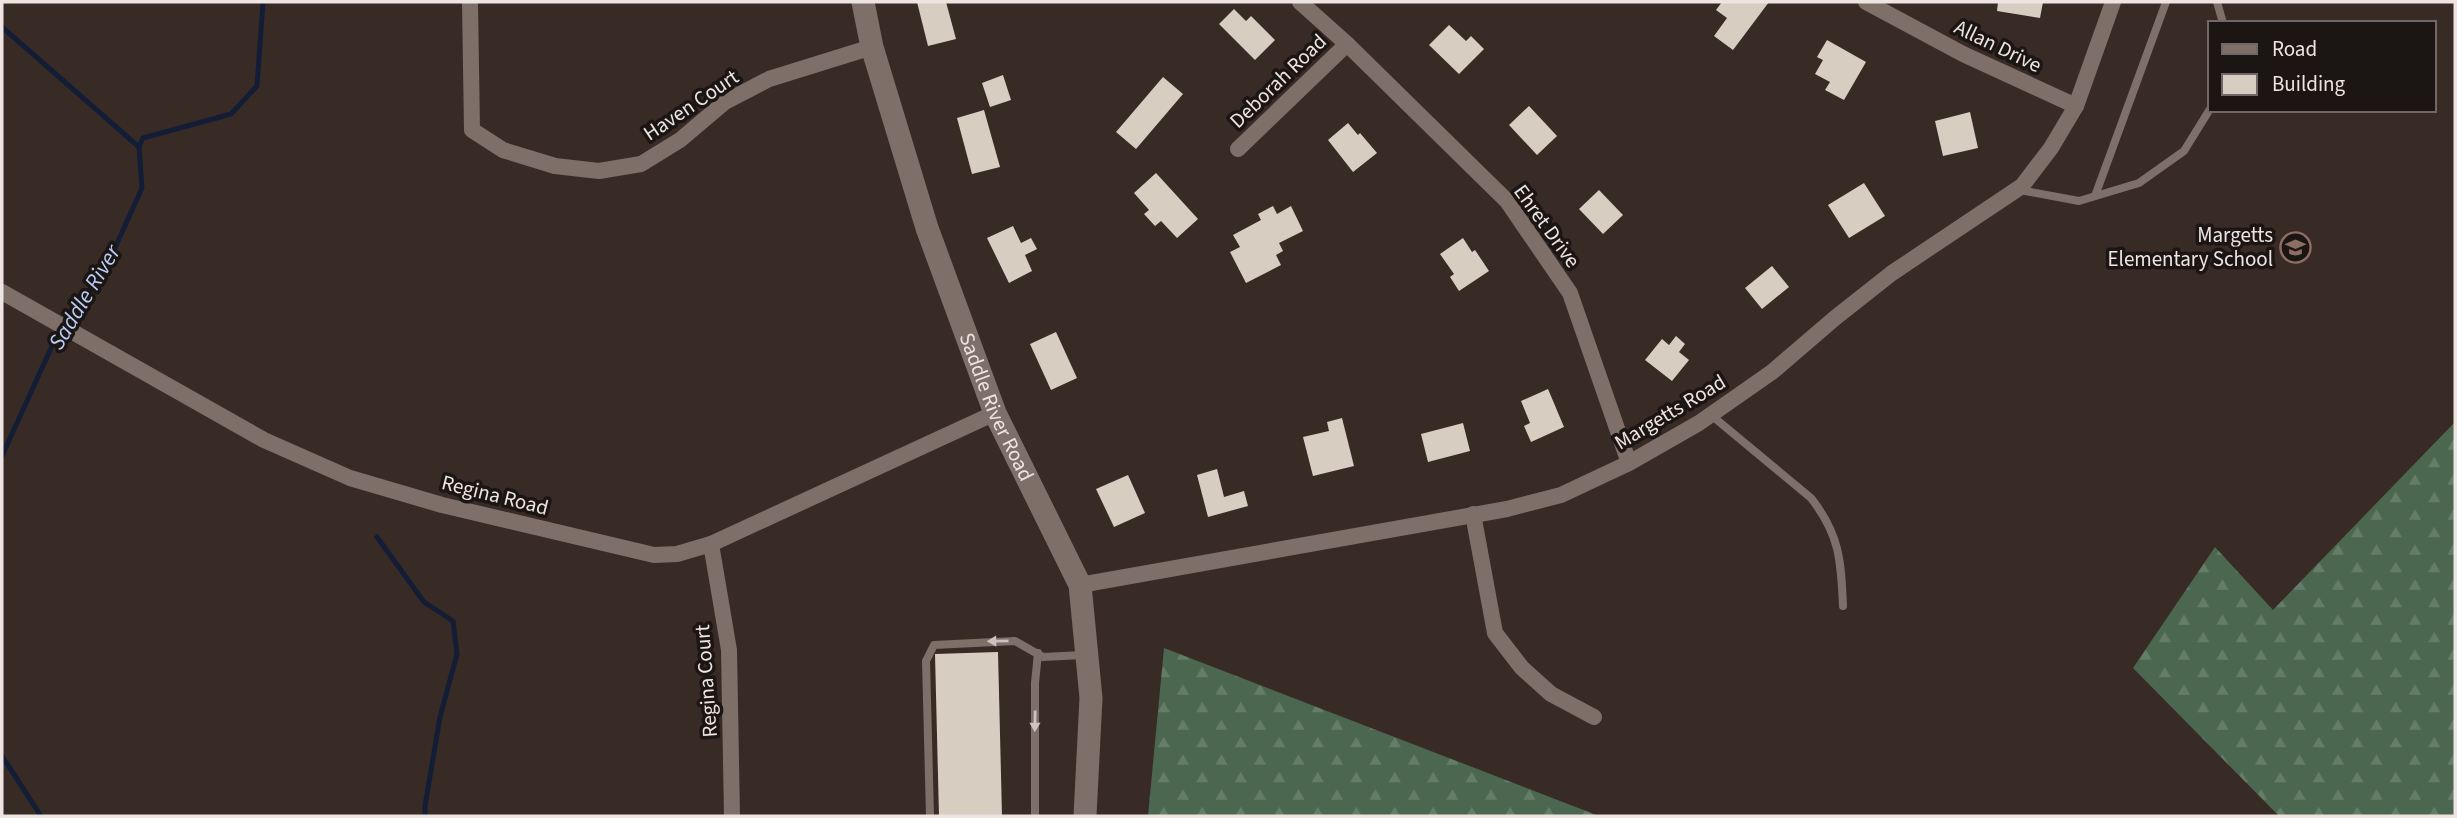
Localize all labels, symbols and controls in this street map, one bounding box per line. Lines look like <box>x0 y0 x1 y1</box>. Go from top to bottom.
street label: Allan Drive <box>1949 12 2047 80</box>
legend <box>2208 21 2436 112</box>
street label: Deborah Road <box>1223 27 1333 135</box>
text: Road <box>2272 34 2317 64</box>
street label: Haven Court <box>637 62 745 148</box>
text: Building <box>2272 69 2346 99</box>
street label: Ehret Drive <box>1506 178 1588 274</box>
place label: Margetts Elementary School <box>2107 220 2273 274</box>
school or university icon: Margetts Elementary School <box>2279 230 2313 264</box>
water label: Saddle River <box>40 238 129 356</box>
street label: Saddle River Road <box>952 328 1041 486</box>
street label: Margetts Road <box>1609 367 1731 457</box>
street label: Regina Road <box>438 467 552 523</box>
street label: Regina Court <box>687 624 725 738</box>
one-way arrow <box>986 636 1008 647</box>
one-way arrow <box>1029 711 1041 733</box>

